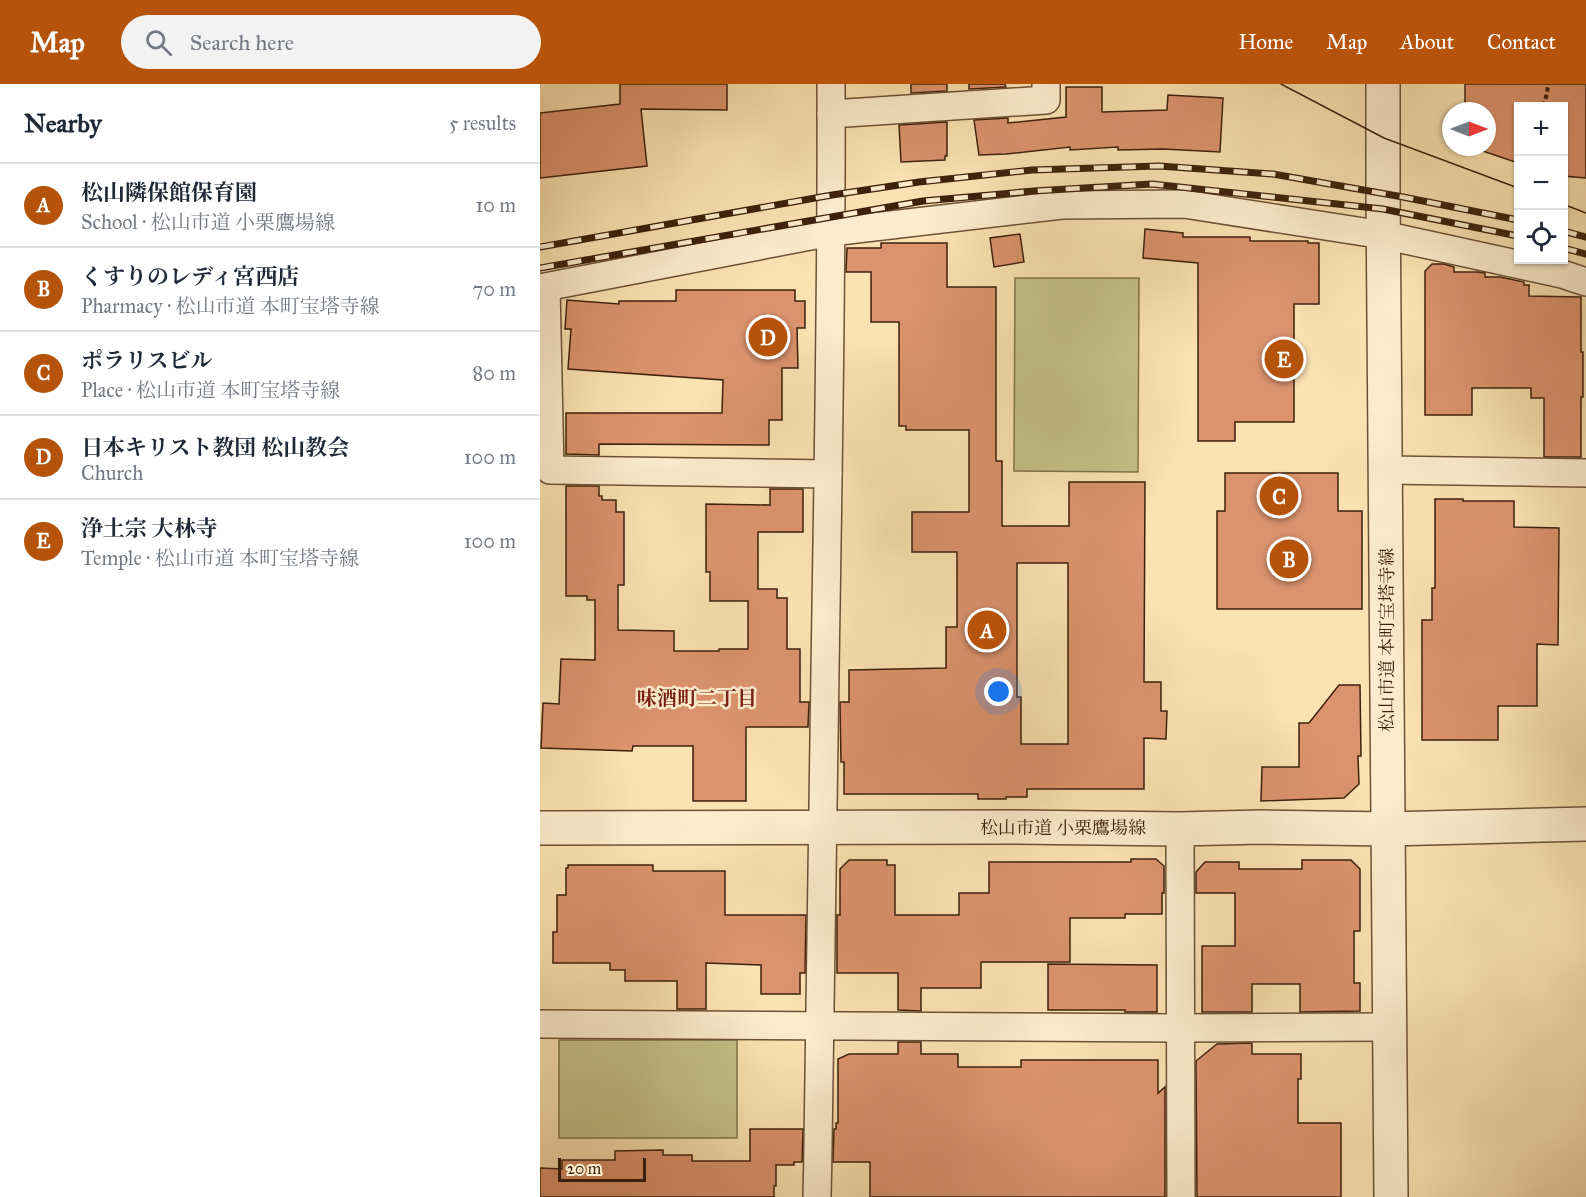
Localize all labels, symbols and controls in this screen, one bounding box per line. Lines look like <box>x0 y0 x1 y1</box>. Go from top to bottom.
search box <box>121 15 541 69</box>
text: Map <box>30 25 85 60</box>
icon: search <box>142 26 175 59</box>
text: Search here <box>190 29 294 56</box>
text: Home <box>1238 29 1293 55</box>
text: Map <box>1326 29 1367 55</box>
text: About <box>1400 29 1454 55</box>
text: Contact <box>1487 29 1556 55</box>
north arrow <box>1442 102 1496 156</box>
map controls <box>1514 102 1568 264</box>
button: + <box>1514 102 1568 156</box>
text: Nearby <box>24 107 102 139</box>
text: 5 results <box>449 111 516 135</box>
button: − <box>1514 156 1568 210</box>
text: 松山隣保館保育園 <box>81 179 257 206</box>
text: A <box>37 193 50 217</box>
text: 10 m <box>475 193 516 217</box>
text: School · 松山市道 小栗鷹場線 <box>81 210 335 234</box>
button: locate <box>1514 210 1568 264</box>
text: くすりのレディ宮西店 <box>81 263 299 290</box>
text: B <box>37 277 50 301</box>
text: 70 m <box>473 277 516 301</box>
text: Pharmacy · 松山市道 本町宝塔寺線 <box>81 294 380 318</box>
pin: D <box>748 314 788 360</box>
pin: E <box>1264 336 1304 382</box>
text: ポラリスビル <box>81 347 213 374</box>
text: C <box>37 361 50 385</box>
text: 80 m <box>473 361 516 385</box>
text: Place · 松山市道 本町宝塔寺線 <box>81 378 340 402</box>
text: 日本キリスト教団 松山教会 <box>81 434 349 461</box>
text: D <box>36 445 51 469</box>
text: 100 m <box>464 445 516 469</box>
text: Church <box>81 461 143 485</box>
pin: C <box>1260 474 1298 518</box>
text: 浄土宗 大林寺 <box>81 515 218 542</box>
text: E <box>36 529 51 553</box>
text: 100 m <box>464 529 516 553</box>
pin: B <box>1270 536 1308 582</box>
text: Temple · 松山市道 本町宝塔寺線 <box>81 546 359 570</box>
street label: 松山市道 本町宝塔寺線 <box>1376 548 1398 732</box>
pin: A <box>968 608 1006 652</box>
your location <box>984 677 1013 706</box>
district label: 味酒町二丁目 <box>637 686 757 710</box>
street label: 松山市道 小栗鷹場線 <box>980 817 1146 839</box>
scale bar <box>558 1155 646 1182</box>
text: 20 m <box>567 1159 601 1178</box>

